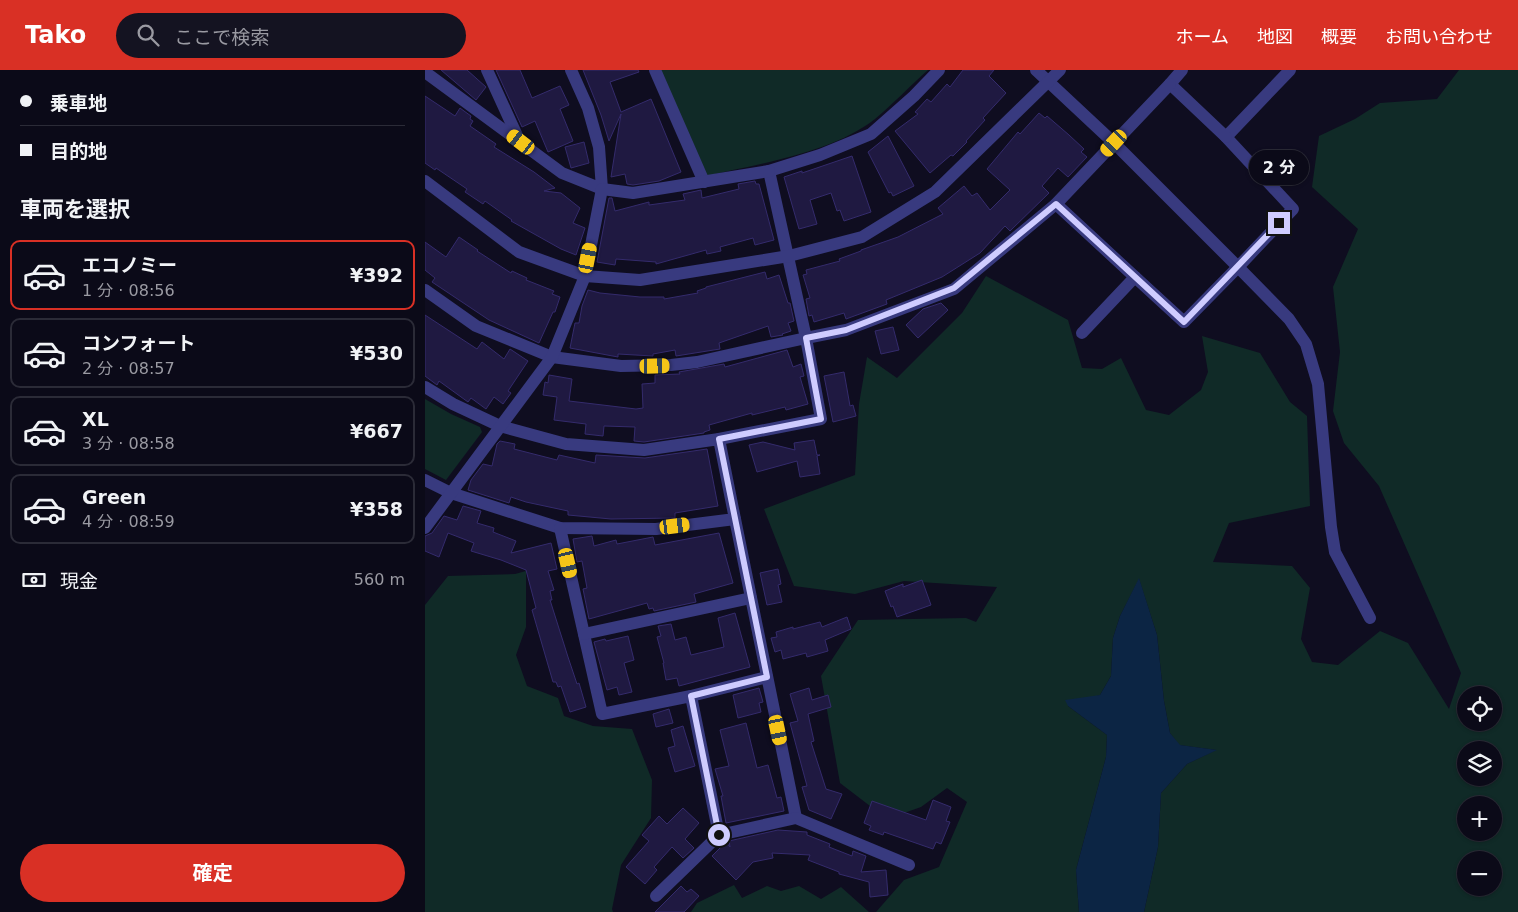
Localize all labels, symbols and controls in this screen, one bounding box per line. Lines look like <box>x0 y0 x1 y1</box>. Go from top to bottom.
search box <box>116 13 466 58</box>
text: Tako <box>25 21 86 49</box>
icon: search <box>134 21 162 49</box>
text: ここで検索 <box>174 26 269 48</box>
text: ホーム <box>1176 26 1229 47</box>
text: 地図 <box>1257 26 1293 47</box>
text: 概要 <box>1321 26 1357 47</box>
text: お問い合わせ <box>1385 26 1493 47</box>
text: 乗車地 <box>50 92 107 114</box>
car <box>504 127 537 157</box>
car <box>1098 127 1129 159</box>
text: 目的地 <box>50 140 107 162</box>
callout: 2 分 <box>1249 150 1309 186</box>
text: 2 分 <box>1263 158 1295 177</box>
text: 車両を選択 <box>20 197 130 222</box>
route end <box>1268 212 1290 234</box>
car <box>577 242 598 274</box>
icon: car <box>22 253 67 298</box>
text: エコノミー <box>82 254 177 276</box>
text: ¥392 <box>350 264 403 286</box>
text: 1 分 · 08:56 <box>82 281 175 300</box>
icon: car <box>22 331 67 376</box>
text: コンフォート <box>82 332 195 354</box>
text: ¥530 <box>350 342 403 364</box>
car <box>639 358 670 374</box>
text: 2 分 · 08:57 <box>82 359 175 378</box>
text: XL <box>82 408 109 430</box>
icon: car <box>22 409 67 454</box>
text: ¥667 <box>350 420 403 442</box>
text: 3 分 · 08:58 <box>82 434 175 453</box>
text: Green <box>82 486 146 508</box>
icon: car <box>22 487 67 532</box>
text: ¥358 <box>350 498 403 520</box>
text: 4 分 · 08:59 <box>82 512 175 531</box>
car <box>659 517 690 535</box>
car <box>557 547 578 579</box>
icon: cash <box>20 566 48 594</box>
text: 現金 <box>60 570 98 592</box>
text: 560 m <box>354 570 405 589</box>
map controls <box>1457 686 1502 896</box>
button: locate <box>1457 686 1502 731</box>
car <box>767 714 788 746</box>
button: layers <box>1457 741 1502 786</box>
button: + <box>1457 796 1502 841</box>
route start <box>708 824 730 846</box>
button: 確定 <box>20 844 405 902</box>
button: − <box>1457 851 1502 896</box>

